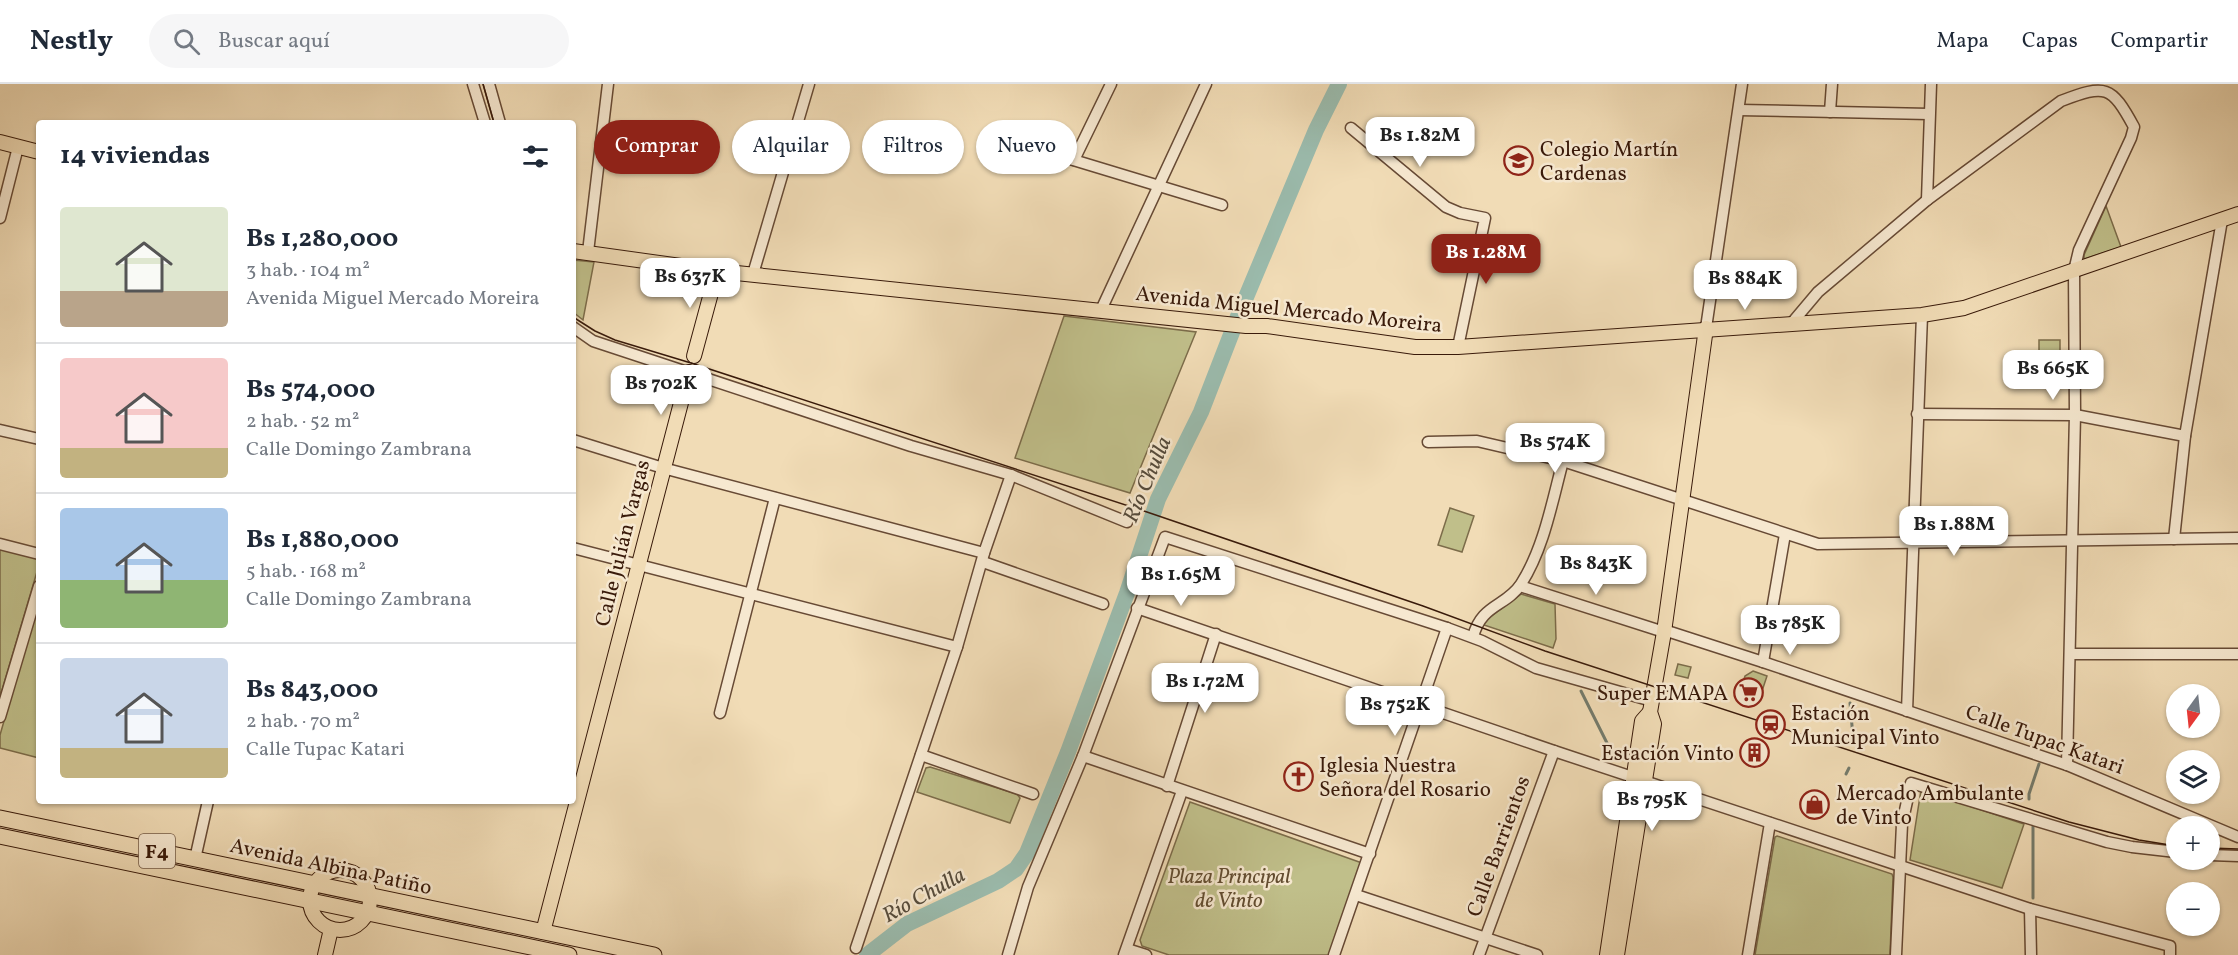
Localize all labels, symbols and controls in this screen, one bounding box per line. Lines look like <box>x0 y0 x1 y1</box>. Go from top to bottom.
search box <box>149 14 569 68</box>
text: Nestly <box>30 22 113 61</box>
icon: search <box>170 25 203 58</box>
text: Buscar aquí <box>218 26 330 57</box>
text: Mapa <box>1937 27 1989 56</box>
text: Capas <box>2022 27 2078 56</box>
text: Compartir <box>2111 27 2208 56</box>
pin: Bs 1.82M <box>1358 117 1482 168</box>
chip: Comprar <box>594 120 720 174</box>
chip: Alquilar <box>732 120 850 174</box>
chip: Filtros <box>862 120 964 174</box>
chip: Nuevo <box>976 120 1077 174</box>
text: Bs 1.82M <box>1380 122 1460 150</box>
place label: Colegio Martín Cardenas <box>1540 136 1678 189</box>
text: 14 viviendas <box>60 138 210 174</box>
icon: filters <box>519 140 552 173</box>
school or university icon: Colegio Martín Cardenas <box>1503 145 1535 177</box>
text: Bs 1,280,000 <box>246 221 398 257</box>
icon: home <box>108 231 180 303</box>
pin: Bs 1.28M <box>1424 234 1548 285</box>
text: Bs 1.28M <box>1446 239 1526 267</box>
text: 3 hab. · 104 m² <box>246 257 370 285</box>
pin: Bs 637K <box>635 258 745 309</box>
pin: Bs 884K <box>1690 260 1800 311</box>
text: Bs 637K <box>654 263 726 291</box>
text: Bs 884K <box>1708 265 1782 293</box>
street label: Avenida Miguel Mercado Moreira <box>1134 280 1444 341</box>
text: Avenida Miguel Mercado Moreira <box>246 285 540 313</box>
pin: Bs 665K <box>1998 350 2108 401</box>
text: Bs 665K <box>2017 355 2089 383</box>
pin: Bs 702K <box>606 365 716 416</box>
text: Bs 702K <box>625 370 697 398</box>
text: Bs 574,000 <box>246 372 375 408</box>
icon: home <box>108 382 180 454</box>
text: 2 hab. · 52 m² <box>246 408 359 436</box>
pin: Bs 574K <box>1500 423 1610 474</box>
text: Bs 574K <box>1520 428 1590 456</box>
water label: Río Chulla <box>1116 432 1180 528</box>
text: Calle Domingo Zambrana <box>246 436 472 464</box>
street label: Calle Julián Vargas <box>589 457 658 630</box>
pin: Bs 1.88M <box>1892 506 2016 557</box>
text: Bs 1.88M <box>1913 511 1995 539</box>
text: Bs 1,880,000 <box>246 522 399 558</box>
icon: home <box>108 532 180 604</box>
pin: Bs 843K <box>1541 545 1651 596</box>
text: Bs 843K <box>1559 550 1633 578</box>
pin: Bs 1.65M <box>1119 556 1243 607</box>
text: 5 hab. · 168 m² <box>246 558 366 586</box>
text: Bs 1.65M <box>1141 561 1221 589</box>
text: Calle Domingo Zambrana <box>246 586 472 614</box>
pin: Bs 785K <box>1735 605 1845 656</box>
text: Bs 785K <box>1755 610 1825 638</box>
pin: Bs 1.72M <box>1143 663 1267 714</box>
text: Bs 1.72M <box>1166 668 1244 696</box>
text: Bs 843,000 <box>246 672 378 708</box>
supermarket icon: Super EMAPA <box>1733 677 1765 709</box>
place label: Super EMAPA <box>1597 680 1728 709</box>
icon: home <box>108 682 180 754</box>
north arrow <box>2166 684 2220 738</box>
map controls <box>2166 684 2220 936</box>
pin: Bs 752K <box>1340 686 1450 737</box>
text: Bs 752K <box>1360 691 1430 719</box>
street label: Calle Tupac Katari <box>1961 698 2128 783</box>
place label: Estación Municipal Vinto <box>1791 700 1939 753</box>
text: 2 hab. · 70 m² <box>246 708 360 736</box>
station icon: Estación Municipal Vinto <box>1754 709 1786 741</box>
text: Calle Tupac Katari <box>246 736 405 764</box>
building icon: Estación Vinto <box>1739 737 1771 769</box>
place label: Estación Vinto <box>1601 740 1734 769</box>
button: layers <box>2166 750 2220 804</box>
place label: Iglesia Nuestra Señora del Rosario <box>1319 752 1491 805</box>
church icon: Iglesia Nuestra Señora del Rosario <box>1282 761 1314 793</box>
street label: Calle Barrientos <box>1460 772 1538 921</box>
place label: Mercado Ambulante de Vinto <box>1836 780 2024 833</box>
pin: Bs 795K <box>1597 781 1707 832</box>
text: Bs 795K <box>1617 786 1687 814</box>
shop icon: Mercado Ambulante de Vinto <box>1799 789 1831 821</box>
button: + <box>2166 816 2220 870</box>
street label: Avenida Albina Patiño <box>227 832 434 903</box>
road number: F4 <box>139 834 175 868</box>
water label: Río Chulla <box>877 861 971 932</box>
park label: Plaza Principal de Vinto <box>1168 863 1290 916</box>
button: − <box>2166 882 2220 936</box>

